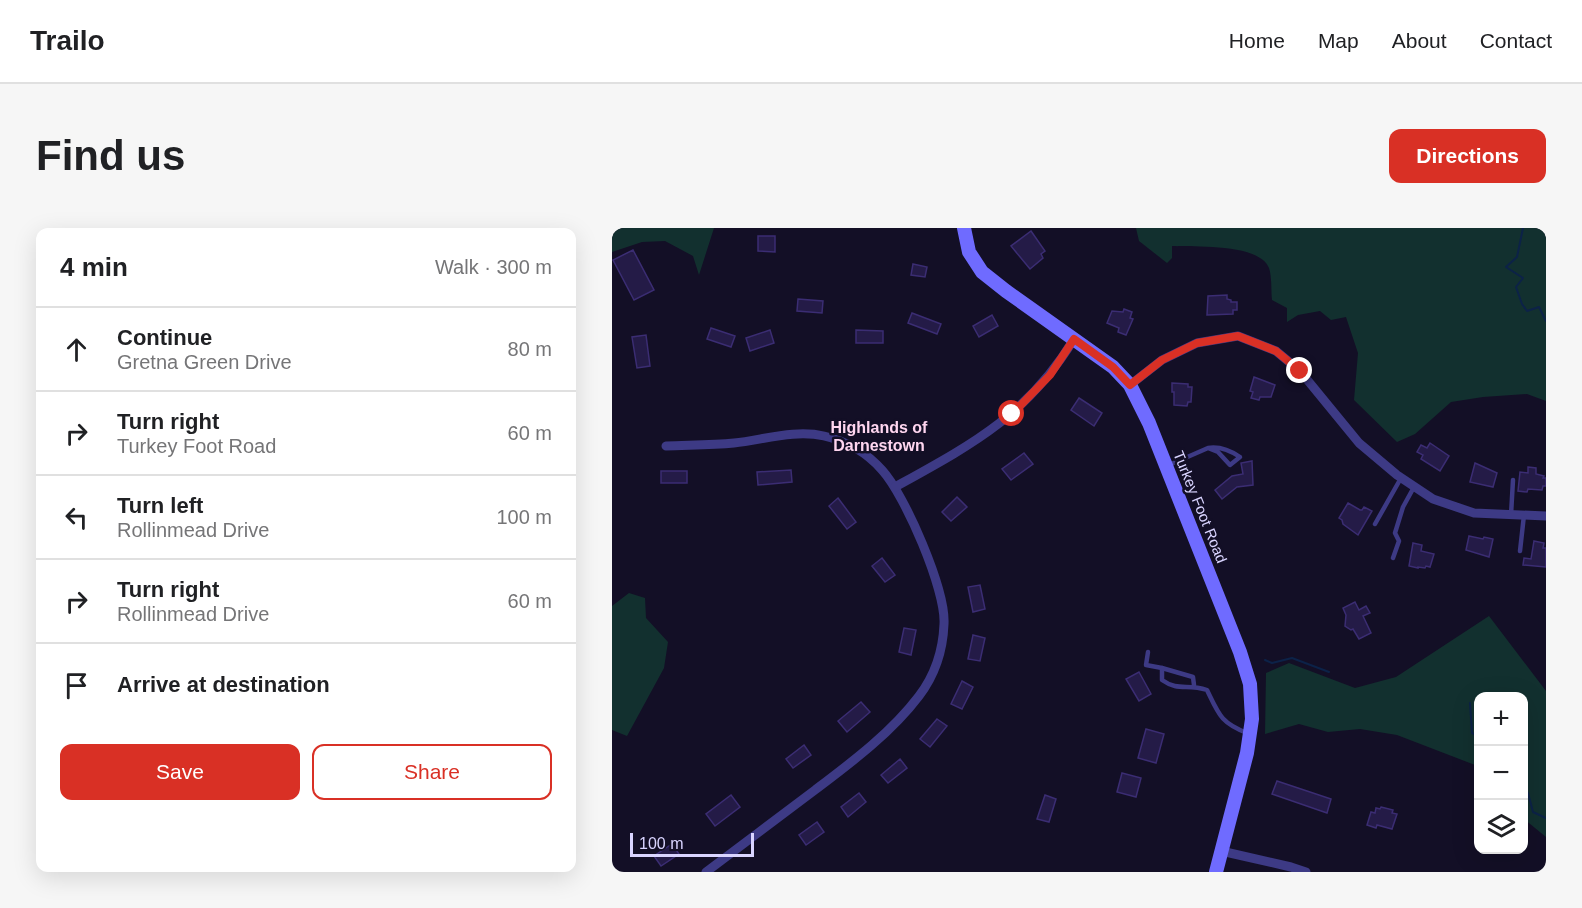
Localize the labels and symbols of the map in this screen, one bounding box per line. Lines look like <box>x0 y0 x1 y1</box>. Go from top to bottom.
route end <box>1286 357 1312 383</box>
route start <box>998 400 1024 426</box>
district label: Highlands of Darnestown <box>831 419 928 454</box>
street label: Turkey Foot Road <box>1170 448 1231 565</box>
scale bar <box>630 830 754 858</box>

